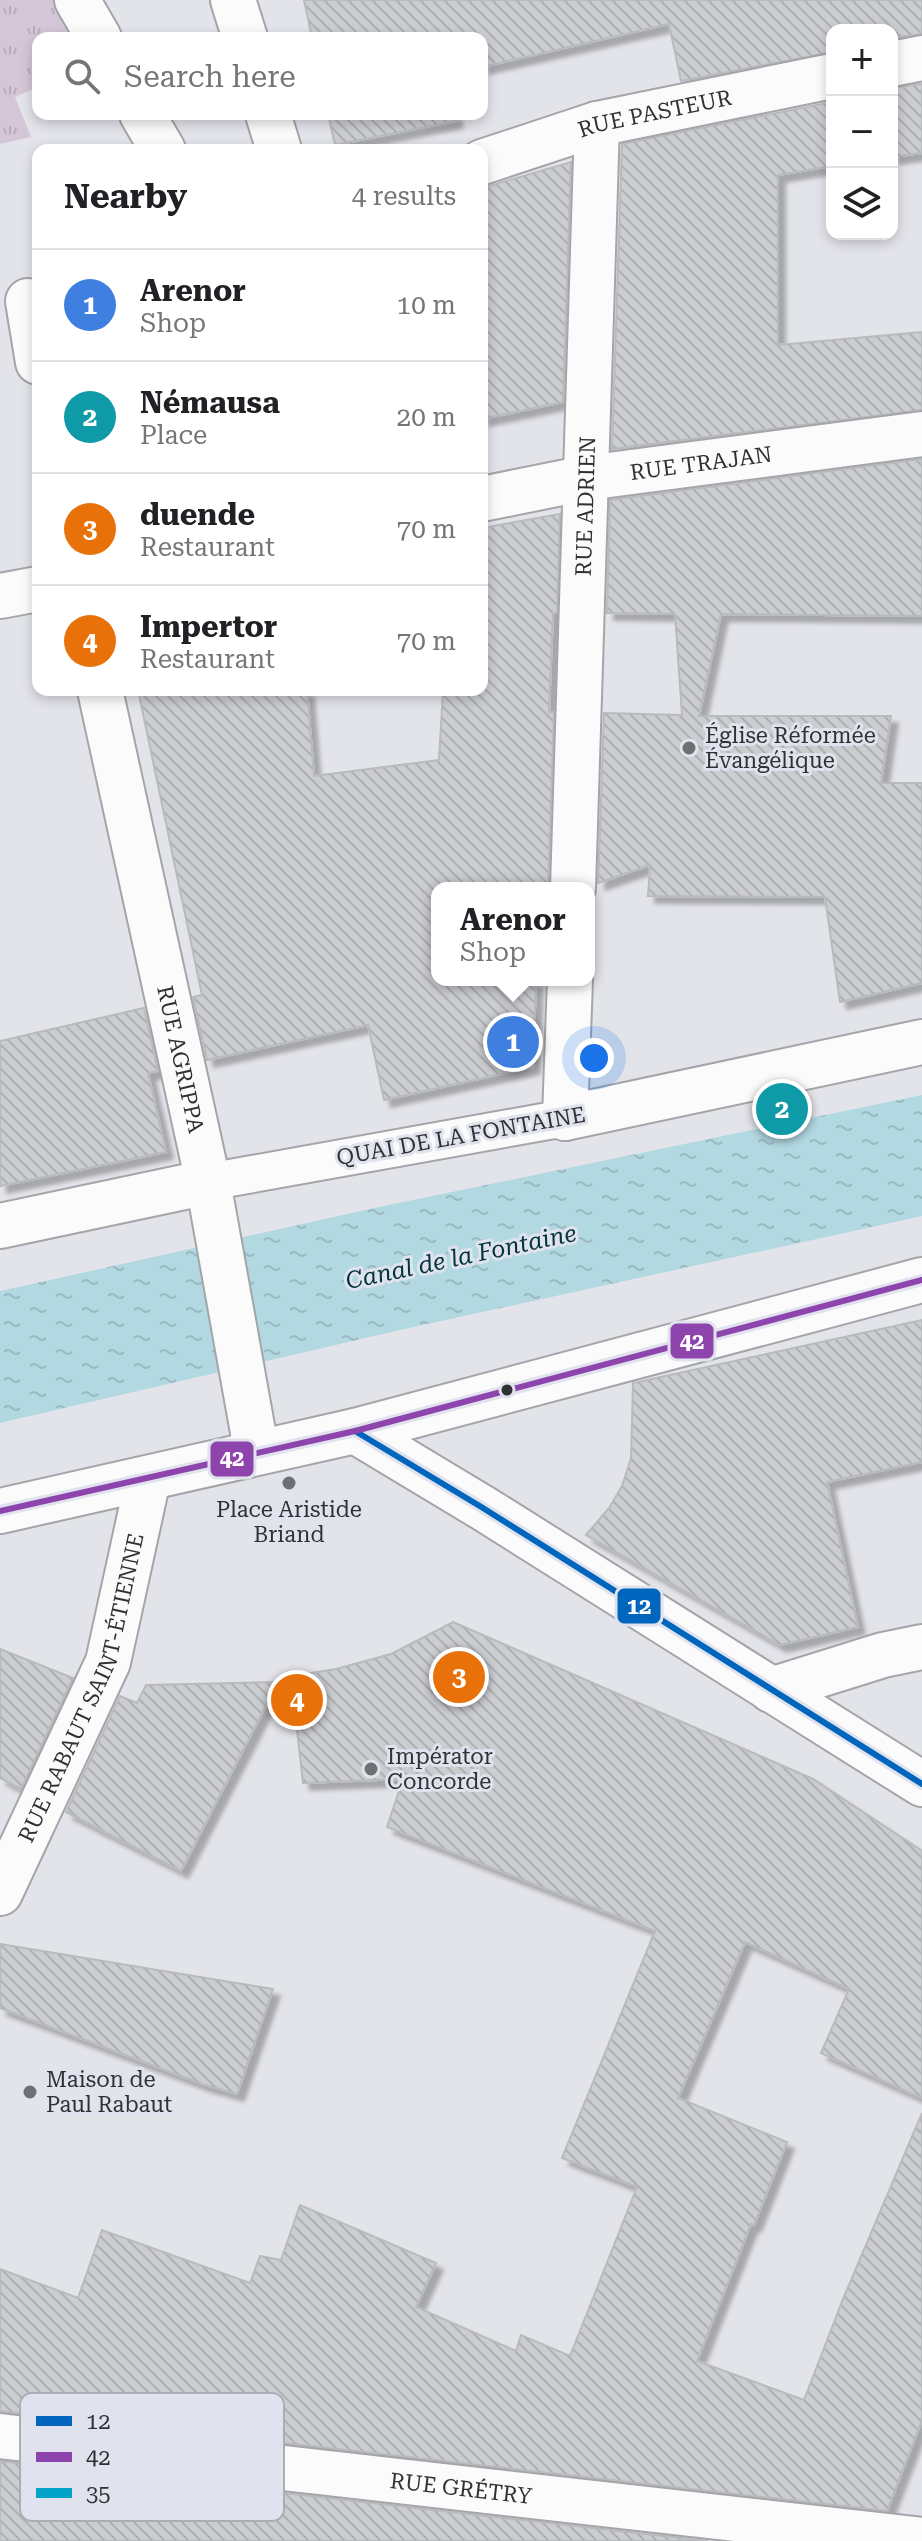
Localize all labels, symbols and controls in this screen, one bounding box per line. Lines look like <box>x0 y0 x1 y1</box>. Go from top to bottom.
map controls <box>826 24 898 240</box>
button: + <box>826 24 898 96</box>
search box <box>32 32 488 120</box>
icon: search <box>60 54 104 98</box>
text: Search here <box>124 59 296 94</box>
street label: RUE PASTEUR <box>575 84 734 142</box>
button: − <box>826 96 898 168</box>
button: layers <box>826 168 898 240</box>
text: Nearby <box>64 176 187 216</box>
text: 4 results <box>352 181 456 211</box>
text: Arenor <box>140 273 246 308</box>
text: 1 <box>83 290 97 320</box>
text: 10 m <box>397 290 456 320</box>
text: Shop <box>140 308 206 338</box>
text: Némausa <box>140 385 280 420</box>
text: 2 <box>83 402 97 432</box>
text: 20 m <box>397 402 456 432</box>
text: Place <box>140 420 207 450</box>
street label: RUE ADRIEN <box>570 436 600 577</box>
street label: RUE TRAJAN <box>628 441 774 485</box>
text: duende <box>140 497 255 532</box>
text: 3 <box>83 514 97 544</box>
text: 70 m <box>397 514 456 544</box>
text: Restaurant <box>140 532 275 562</box>
text: Impertor <box>140 609 277 644</box>
text: 4 <box>83 626 97 656</box>
text: 70 m <box>397 626 456 656</box>
text: Restaurant <box>140 644 275 674</box>
place label: Église Réformée Évangélique <box>705 722 876 773</box>
marker: Église Réformée Évangélique <box>680 739 698 757</box>
popup <box>431 882 595 986</box>
text: Arenor <box>460 902 566 937</box>
text: Shop <box>460 937 526 967</box>
street label: RUE AGRIPPA <box>153 983 210 1136</box>
pin: 1 <box>487 1012 539 1072</box>
your location <box>574 1038 614 1078</box>
pin: 2 <box>756 1079 808 1139</box>
street label: QUAI DE LA FONTAINE <box>335 1102 587 1170</box>
water label: Canal de la Fontaine <box>343 1219 579 1295</box>
line badge: 42 <box>669 1322 715 1360</box>
text: 42 <box>680 1329 704 1354</box>
unlabelled marker <box>499 1382 515 1398</box>
line badge: 42 <box>209 1440 255 1478</box>
text: 42 <box>220 1446 244 1471</box>
marker: Place Aristide Briand <box>280 1474 298 1492</box>
place label: Place Aristide Briand <box>216 1497 362 1547</box>
street label: RUE RABAUT SAINT-ÉTIENNE <box>13 1531 148 1846</box>
line badge: 12 <box>616 1587 662 1625</box>
text: 12 <box>627 1594 651 1619</box>
pin: 3 <box>433 1647 485 1707</box>
pin: 4 <box>271 1670 323 1730</box>
place label: Impérator Concorde <box>387 1744 493 1794</box>
marker: Impérator Concorde <box>362 1760 380 1778</box>
place label: Maison de Paul Rabaut <box>46 2067 172 2117</box>
marker: Maison de Paul Rabaut <box>21 2083 39 2101</box>
legend <box>20 2393 284 2521</box>
text: 12 <box>86 2409 111 2434</box>
text: 42 <box>86 2445 111 2470</box>
street label: RUE GRÉTRY <box>389 2468 533 2508</box>
text: 35 <box>86 2481 111 2506</box>

